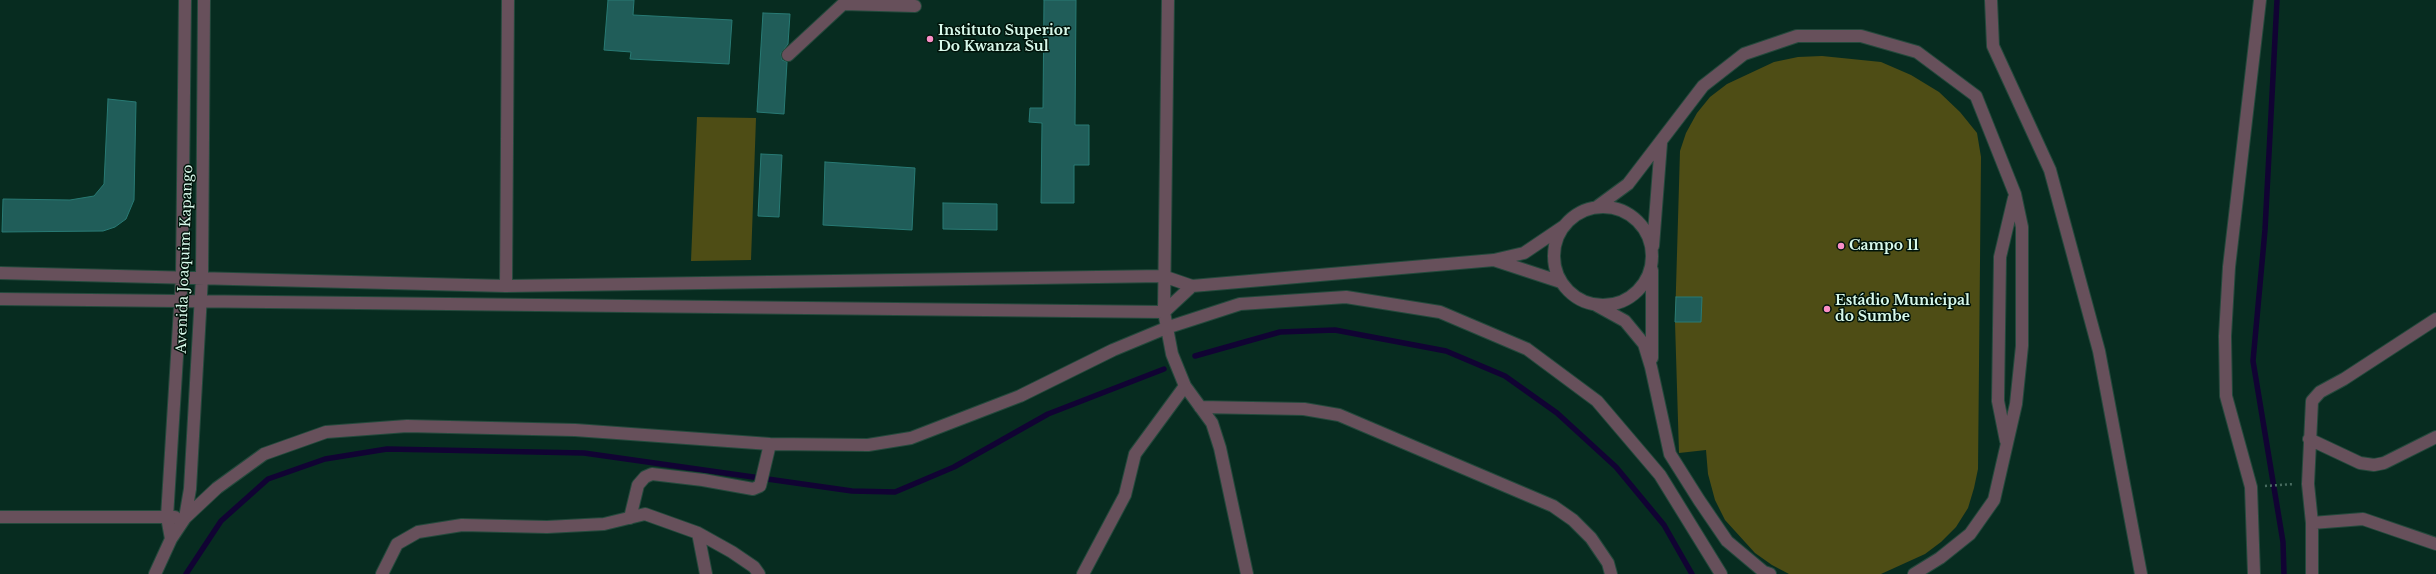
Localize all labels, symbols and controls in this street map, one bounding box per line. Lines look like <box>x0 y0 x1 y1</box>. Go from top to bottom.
place label: Instituto Superior Do Kwanza Sul <box>938 23 1070 56</box>
marker: Instituto Superior Do Kwanza Sul <box>925 34 935 44</box>
street label: Avenida Joaquim Kapango <box>173 164 197 354</box>
place label: Campo 11 <box>1849 238 1919 254</box>
marker: Campo 11 <box>1836 241 1846 251</box>
place label: Estádio Municipal do Sumbe <box>1835 293 1970 326</box>
marker: Estádio Municipal do Sumbe <box>1822 304 1832 314</box>

